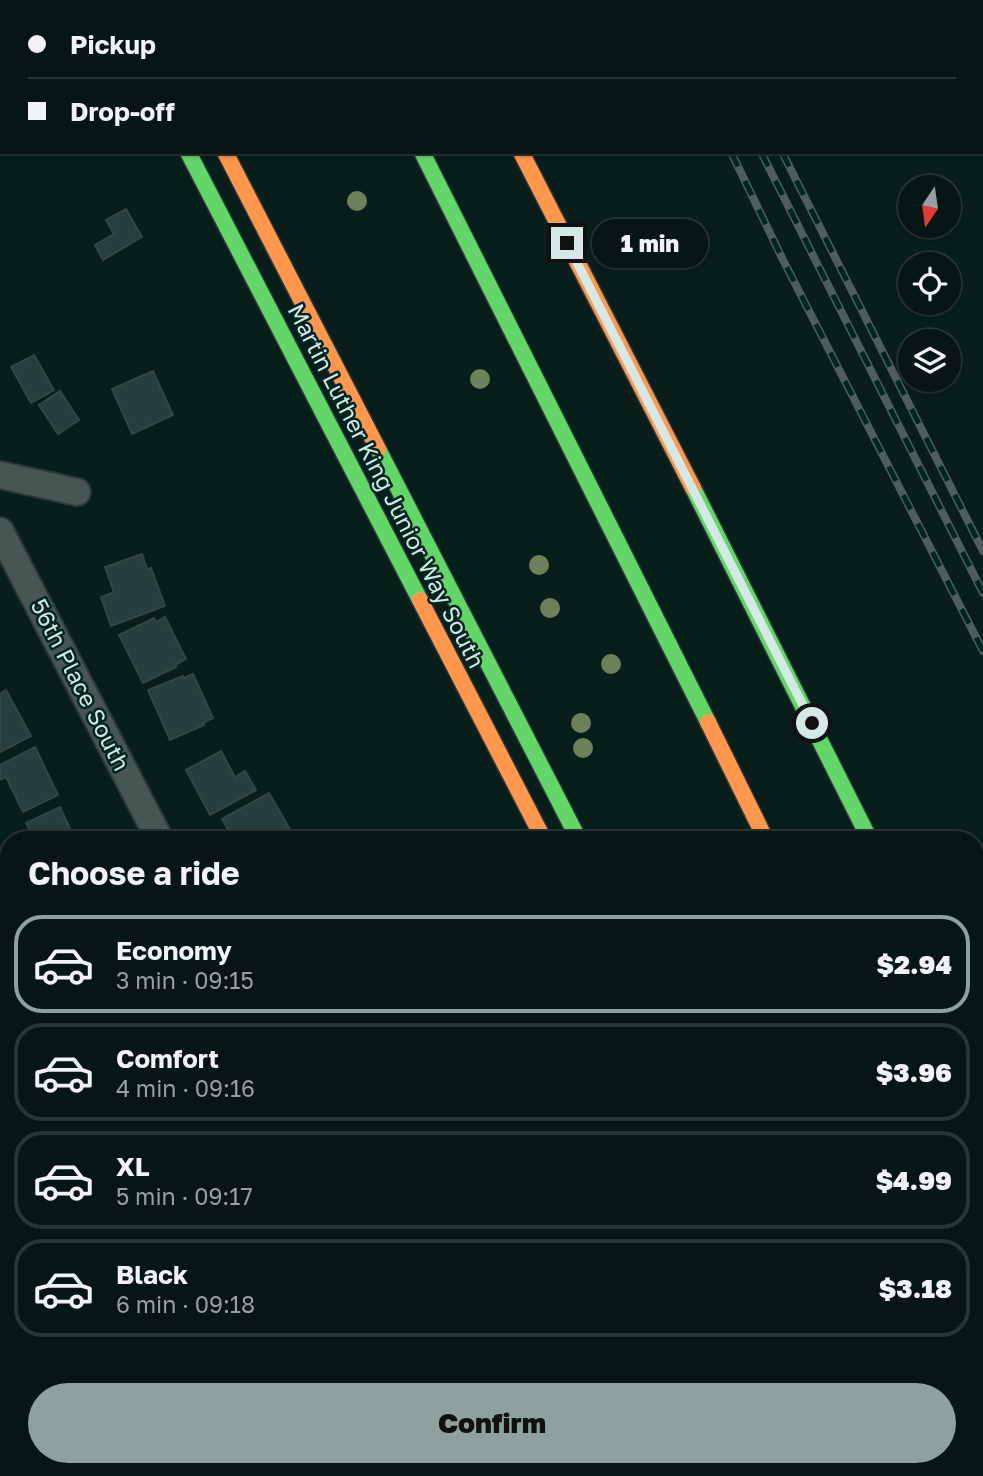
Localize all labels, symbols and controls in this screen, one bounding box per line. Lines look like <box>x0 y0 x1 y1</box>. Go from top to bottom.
text: Pickup <box>70 29 156 60</box>
text: Drop-off <box>70 96 175 127</box>
north arrow <box>898 175 961 238</box>
map controls <box>898 175 961 392</box>
callout: 1 min <box>592 218 707 268</box>
route end <box>551 227 583 259</box>
text: 1 min <box>621 229 679 257</box>
button: locate <box>898 252 961 315</box>
street label: Martin Luther King Junior Way South <box>282 299 491 672</box>
button: layers <box>898 329 961 392</box>
street label: 56th Place South <box>25 594 136 775</box>
route start <box>796 707 828 739</box>
text: Choose a ride <box>28 854 240 892</box>
icon: car <box>32 933 95 996</box>
text: Economy <box>116 935 232 966</box>
text: $2.94 <box>876 949 952 980</box>
text: 3 min · 09:15 <box>116 966 254 994</box>
icon: car <box>32 1041 95 1104</box>
text: Comfort <box>116 1043 219 1074</box>
text: $3.96 <box>876 1057 952 1088</box>
text: 4 min · 09:16 <box>116 1074 255 1102</box>
icon: car <box>32 1149 95 1212</box>
text: XL <box>116 1151 150 1182</box>
text: $4.99 <box>876 1165 952 1196</box>
text: 5 min · 09:17 <box>116 1182 253 1210</box>
icon: car <box>32 1257 95 1320</box>
text: Black <box>116 1259 188 1290</box>
text: $3.18 <box>879 1273 952 1304</box>
text: 6 min · 09:18 <box>116 1290 255 1318</box>
button: Confirm <box>28 1383 956 1463</box>

